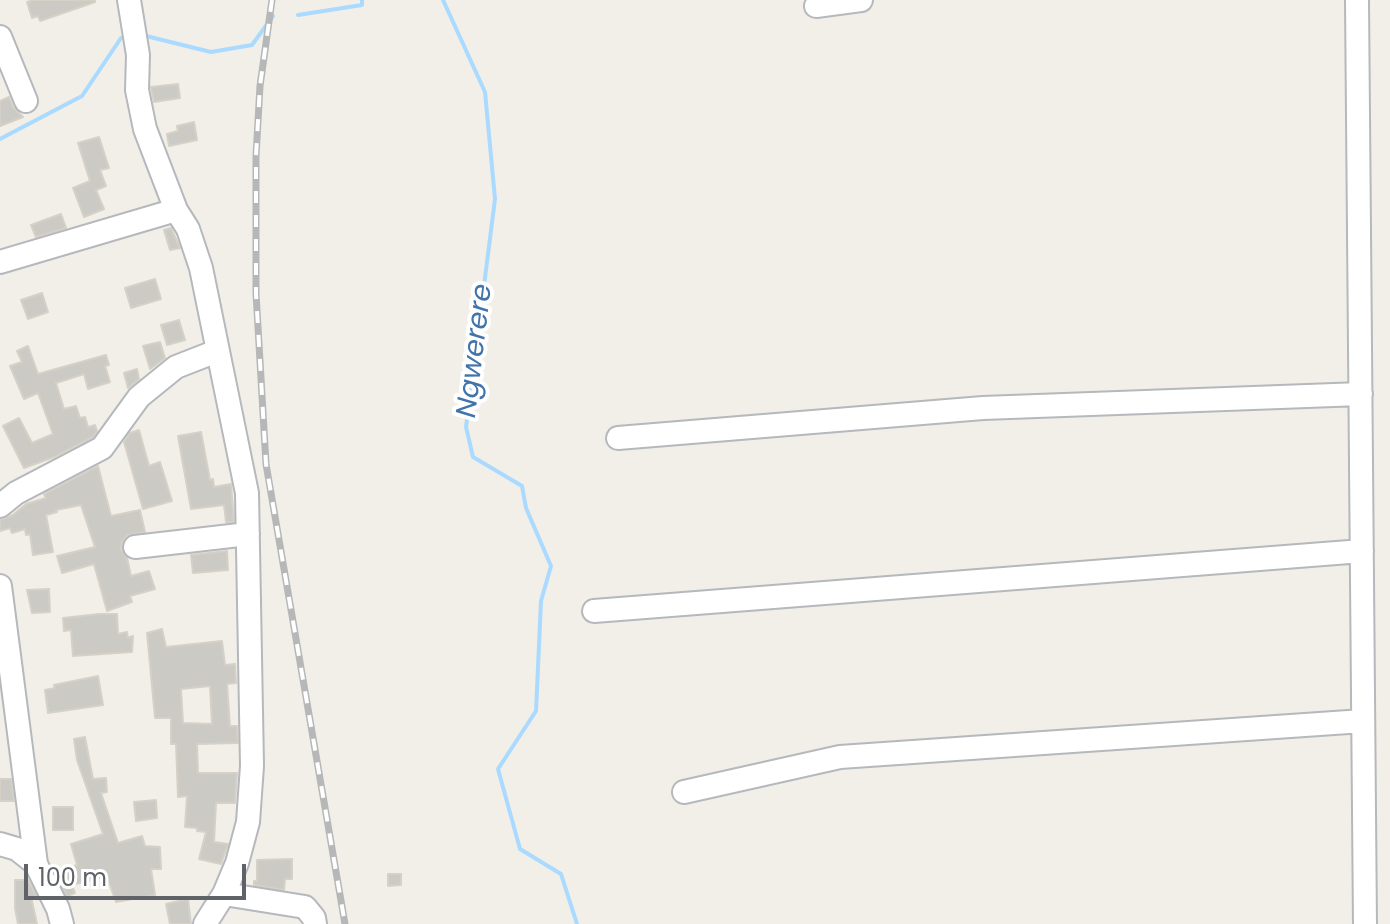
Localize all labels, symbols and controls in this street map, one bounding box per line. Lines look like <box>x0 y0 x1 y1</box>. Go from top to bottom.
water label: Ngwerere <box>451 282 501 420</box>
scale bar <box>28 848 250 898</box>
text: 100 m <box>38 861 107 894</box>

